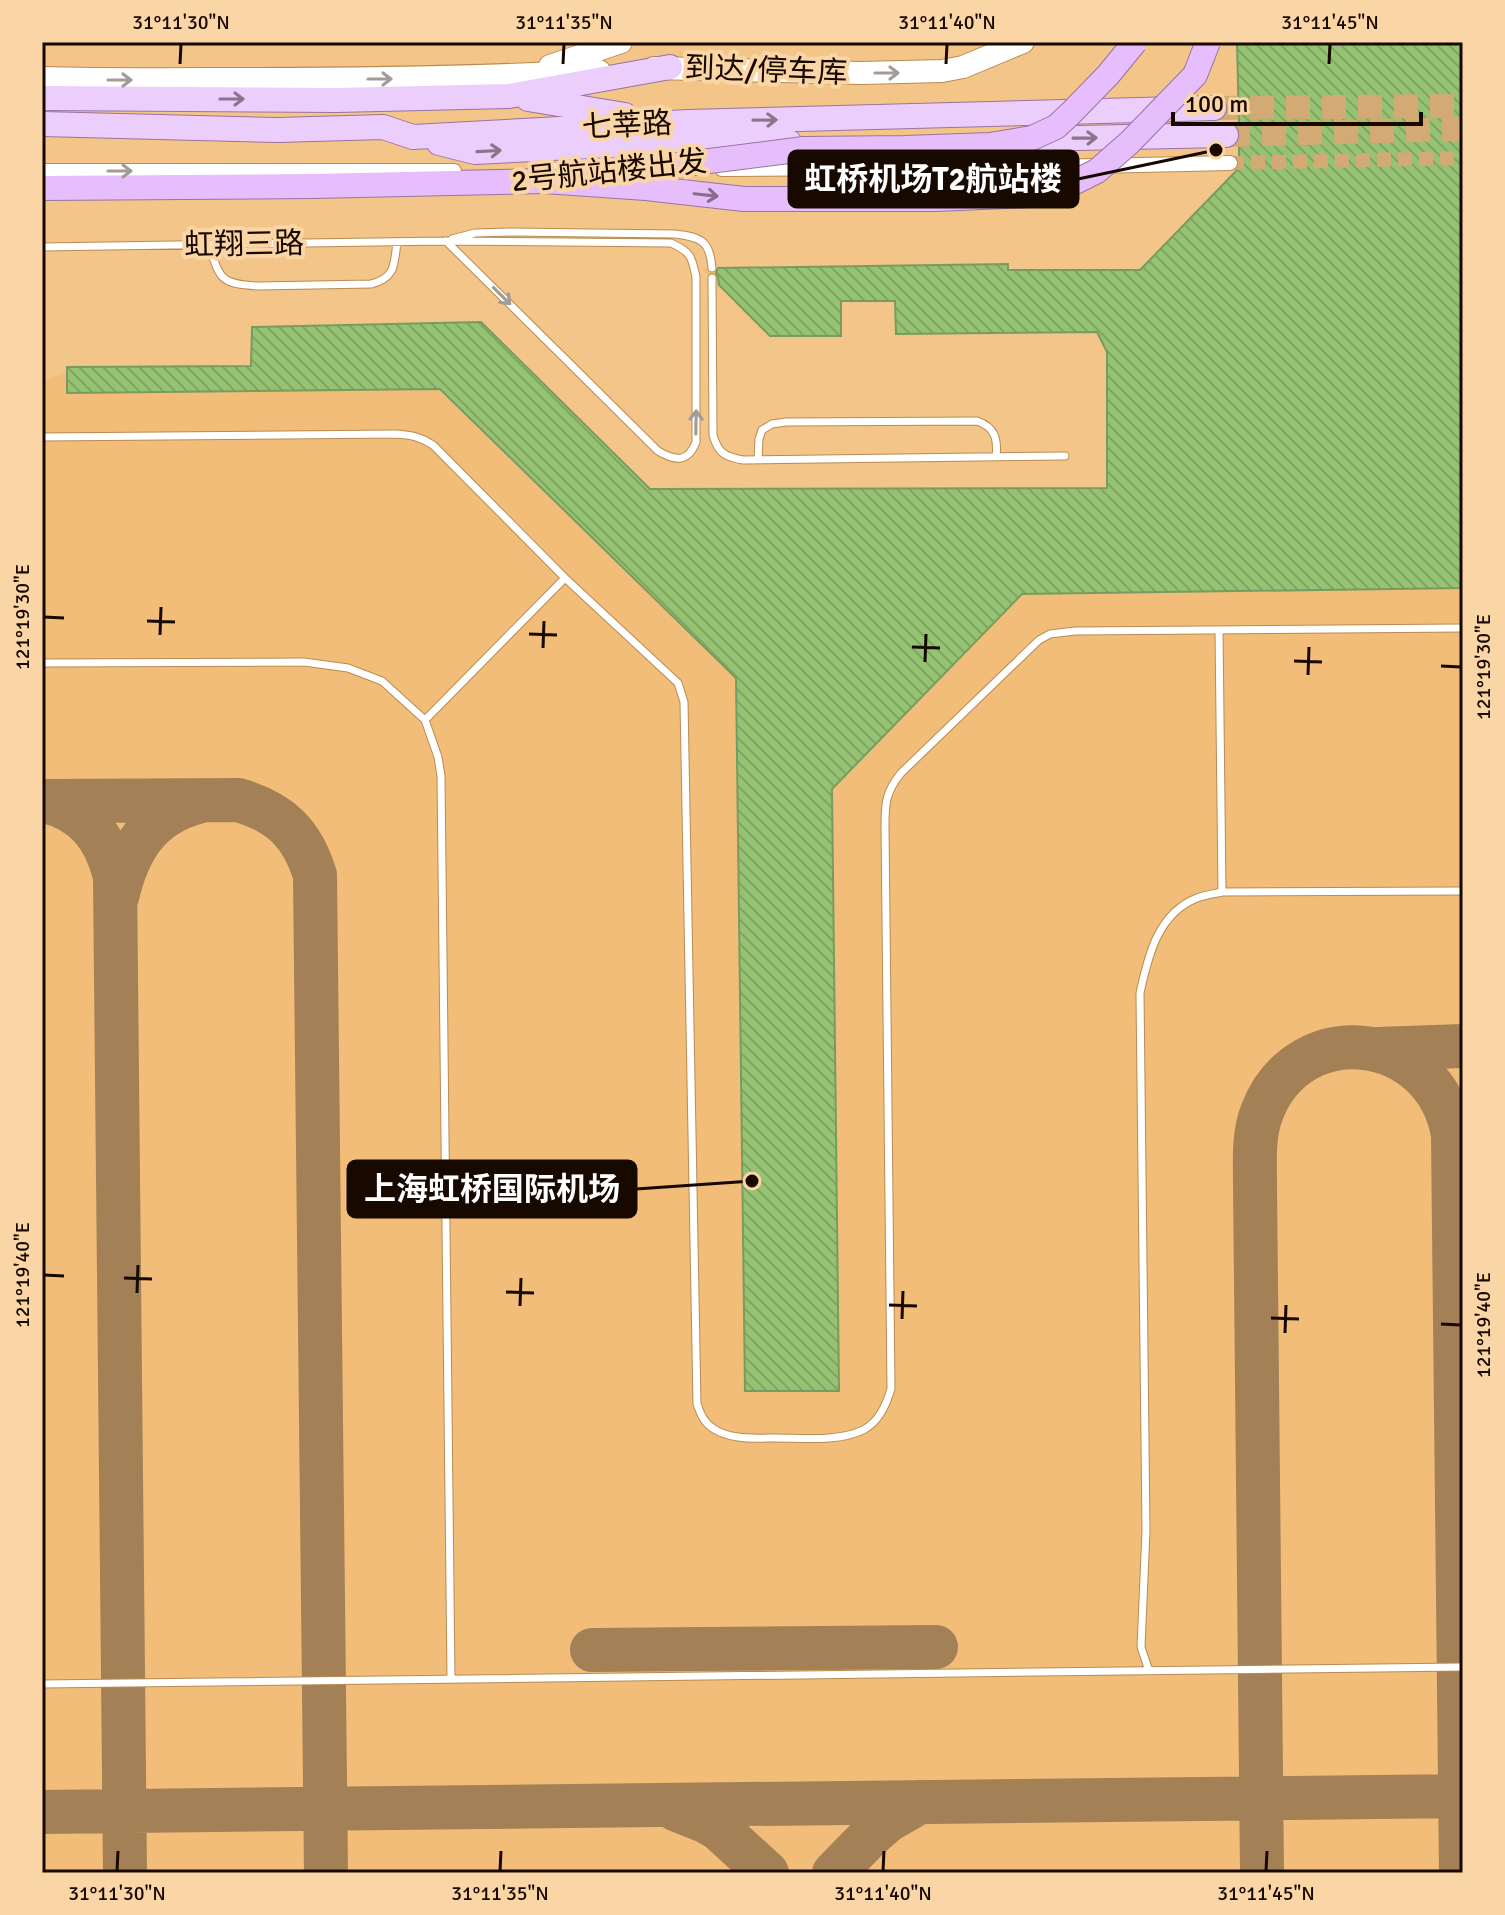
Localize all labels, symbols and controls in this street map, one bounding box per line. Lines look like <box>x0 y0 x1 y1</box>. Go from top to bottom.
text: 31°11'30"N <box>132 10 230 35</box>
text: 31°11'35"N <box>515 10 613 35</box>
text: 31°11'40"N <box>898 10 996 35</box>
text: 31°11'45"N <box>1281 10 1379 35</box>
street label: 到达/停车库 <box>684 49 848 92</box>
one-way arrow <box>873 65 900 80</box>
one-way arrow <box>366 71 393 87</box>
one-way arrow <box>106 72 133 88</box>
scale bar <box>1173 76 1421 126</box>
text: 100 m <box>1185 89 1248 119</box>
one-way arrow <box>218 92 245 107</box>
street label: 七莘路 <box>581 105 673 146</box>
one-way arrow <box>751 112 778 127</box>
one-way arrow <box>1071 130 1098 146</box>
street label: 2号航站楼出发 <box>510 143 709 200</box>
one-way arrow <box>475 144 502 159</box>
callout: 虹桥机场T2航站楼 <box>789 151 1078 207</box>
text: 虹桥机场T2航站楼 <box>804 160 1062 199</box>
one-way arrow <box>106 163 133 179</box>
one-way arrow <box>692 187 719 202</box>
street label: 虹翔三路 <box>184 225 304 264</box>
one-way arrow <box>492 286 511 305</box>
one-way arrow <box>688 409 704 436</box>
text: 121°19'30"E <box>10 564 35 670</box>
text: 121°19'30"E <box>1471 614 1496 720</box>
callout: 上海虹桥国际机场 <box>348 1161 636 1217</box>
text: 上海虹桥国际机场 <box>364 1170 620 1209</box>
text: 121°19'40"E <box>10 1222 35 1328</box>
text: 121°19'40"E <box>1471 1272 1496 1378</box>
text: 31°11'30"N <box>68 1881 166 1906</box>
text: 31°11'35"N <box>451 1881 549 1906</box>
text: 31°11'40"N <box>834 1881 932 1906</box>
text: 31°11'45"N <box>1217 1881 1315 1906</box>

